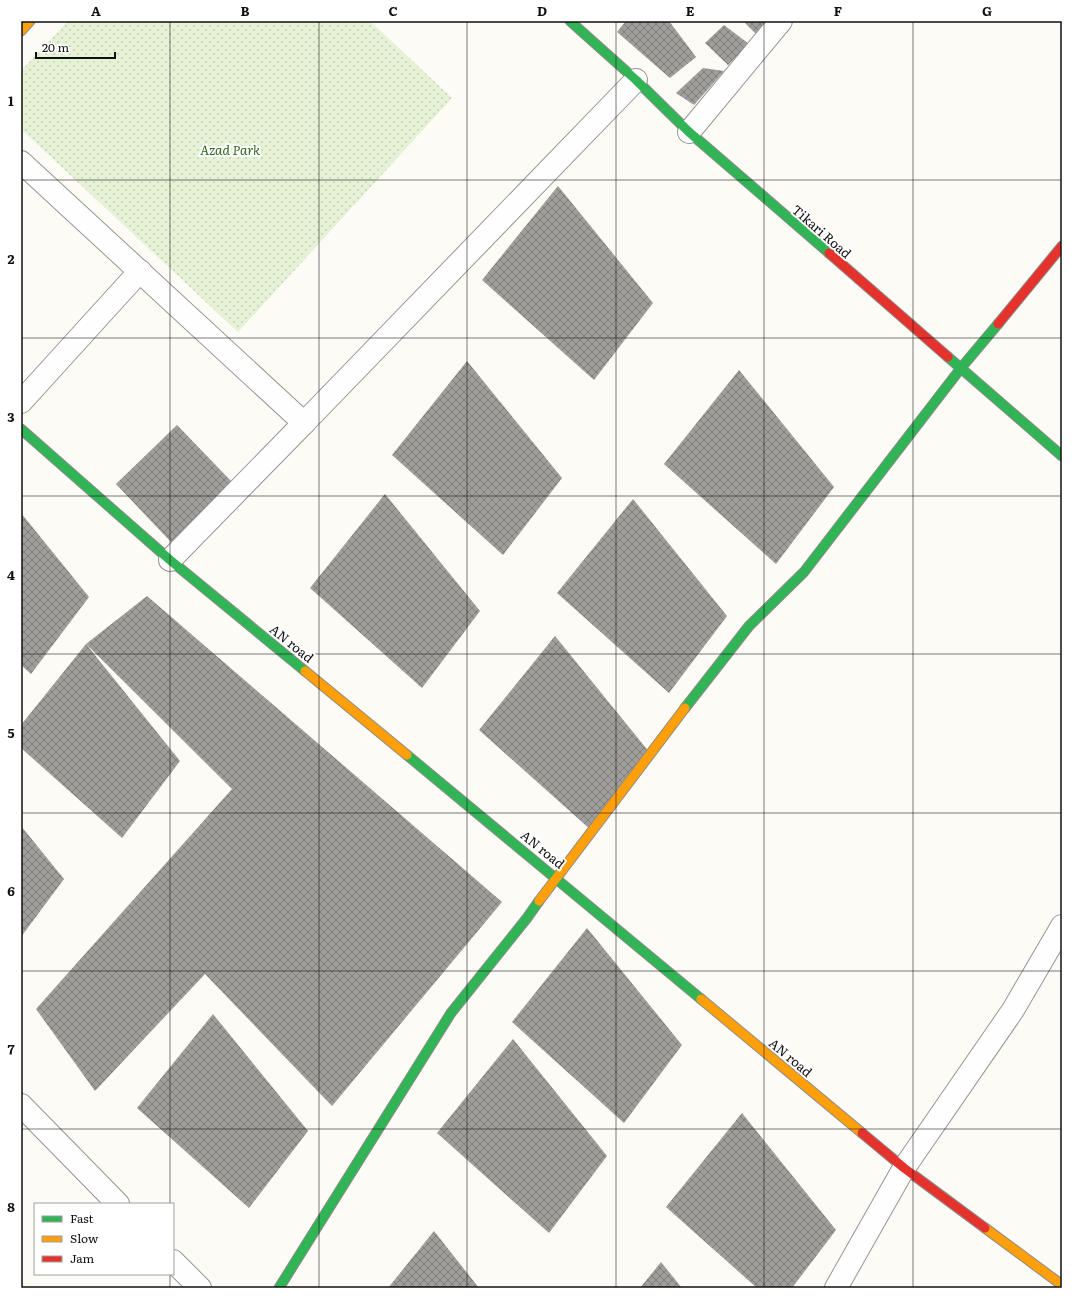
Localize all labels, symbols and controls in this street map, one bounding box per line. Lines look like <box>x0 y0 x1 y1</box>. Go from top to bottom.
text: A <box>91 1 101 20</box>
text: B <box>241 1 250 20</box>
text: C <box>388 1 398 20</box>
text: D <box>537 1 547 20</box>
text: E <box>686 1 695 20</box>
text: F <box>834 1 842 20</box>
text: G <box>982 1 992 20</box>
scale bar <box>36 34 115 60</box>
text: 20 m <box>42 38 69 56</box>
text: 1 <box>8 91 14 110</box>
park label: Azad Park <box>200 140 261 159</box>
street label: Tikari Road <box>788 200 856 262</box>
text: 2 <box>8 249 15 268</box>
text: 3 <box>7 407 15 426</box>
text: 4 <box>7 565 15 584</box>
street label: AN road <box>266 619 318 667</box>
text: 5 <box>7 723 15 742</box>
street label: AN road <box>517 825 569 873</box>
text: 6 <box>7 881 15 900</box>
street label: AN road <box>765 1033 817 1081</box>
text: 7 <box>7 1039 15 1058</box>
text: 8 <box>7 1197 15 1216</box>
legend <box>34 1203 174 1275</box>
text: Fast <box>70 1209 94 1227</box>
text: Slow <box>70 1229 99 1247</box>
text: Jam <box>70 1249 95 1267</box>

